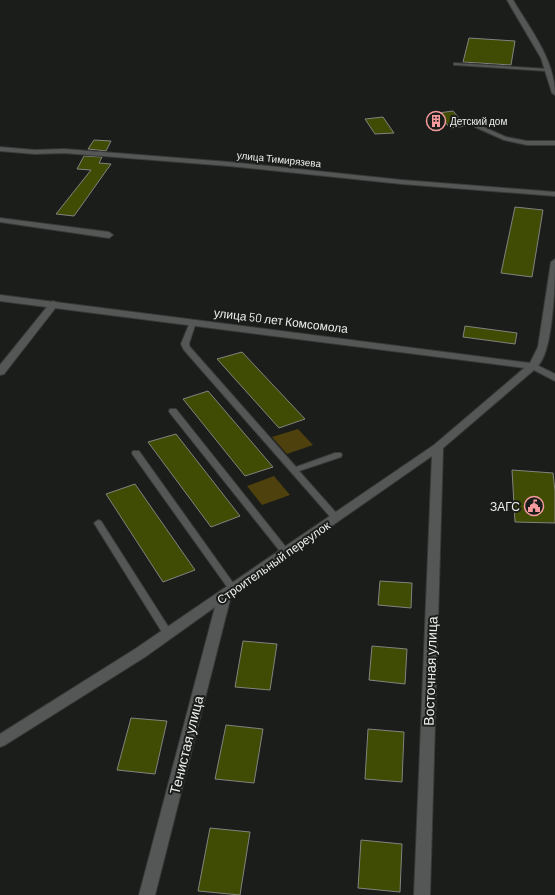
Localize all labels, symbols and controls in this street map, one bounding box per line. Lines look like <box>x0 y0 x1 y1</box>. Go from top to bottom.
building icon: Детский дом <box>425 110 447 132</box>
place label: Детский дом <box>450 115 507 127</box>
street label: улица Тимирязева <box>236 149 322 169</box>
street label: улица 50 лет Комсомола <box>213 305 349 336</box>
public building icon: ЗАГС <box>523 495 545 517</box>
place label: ЗАГС <box>490 499 520 513</box>
street label: Строительный переулок <box>214 517 333 607</box>
street label: Восточная улица <box>420 616 440 726</box>
street label: Тенистая улица <box>166 694 207 796</box>

